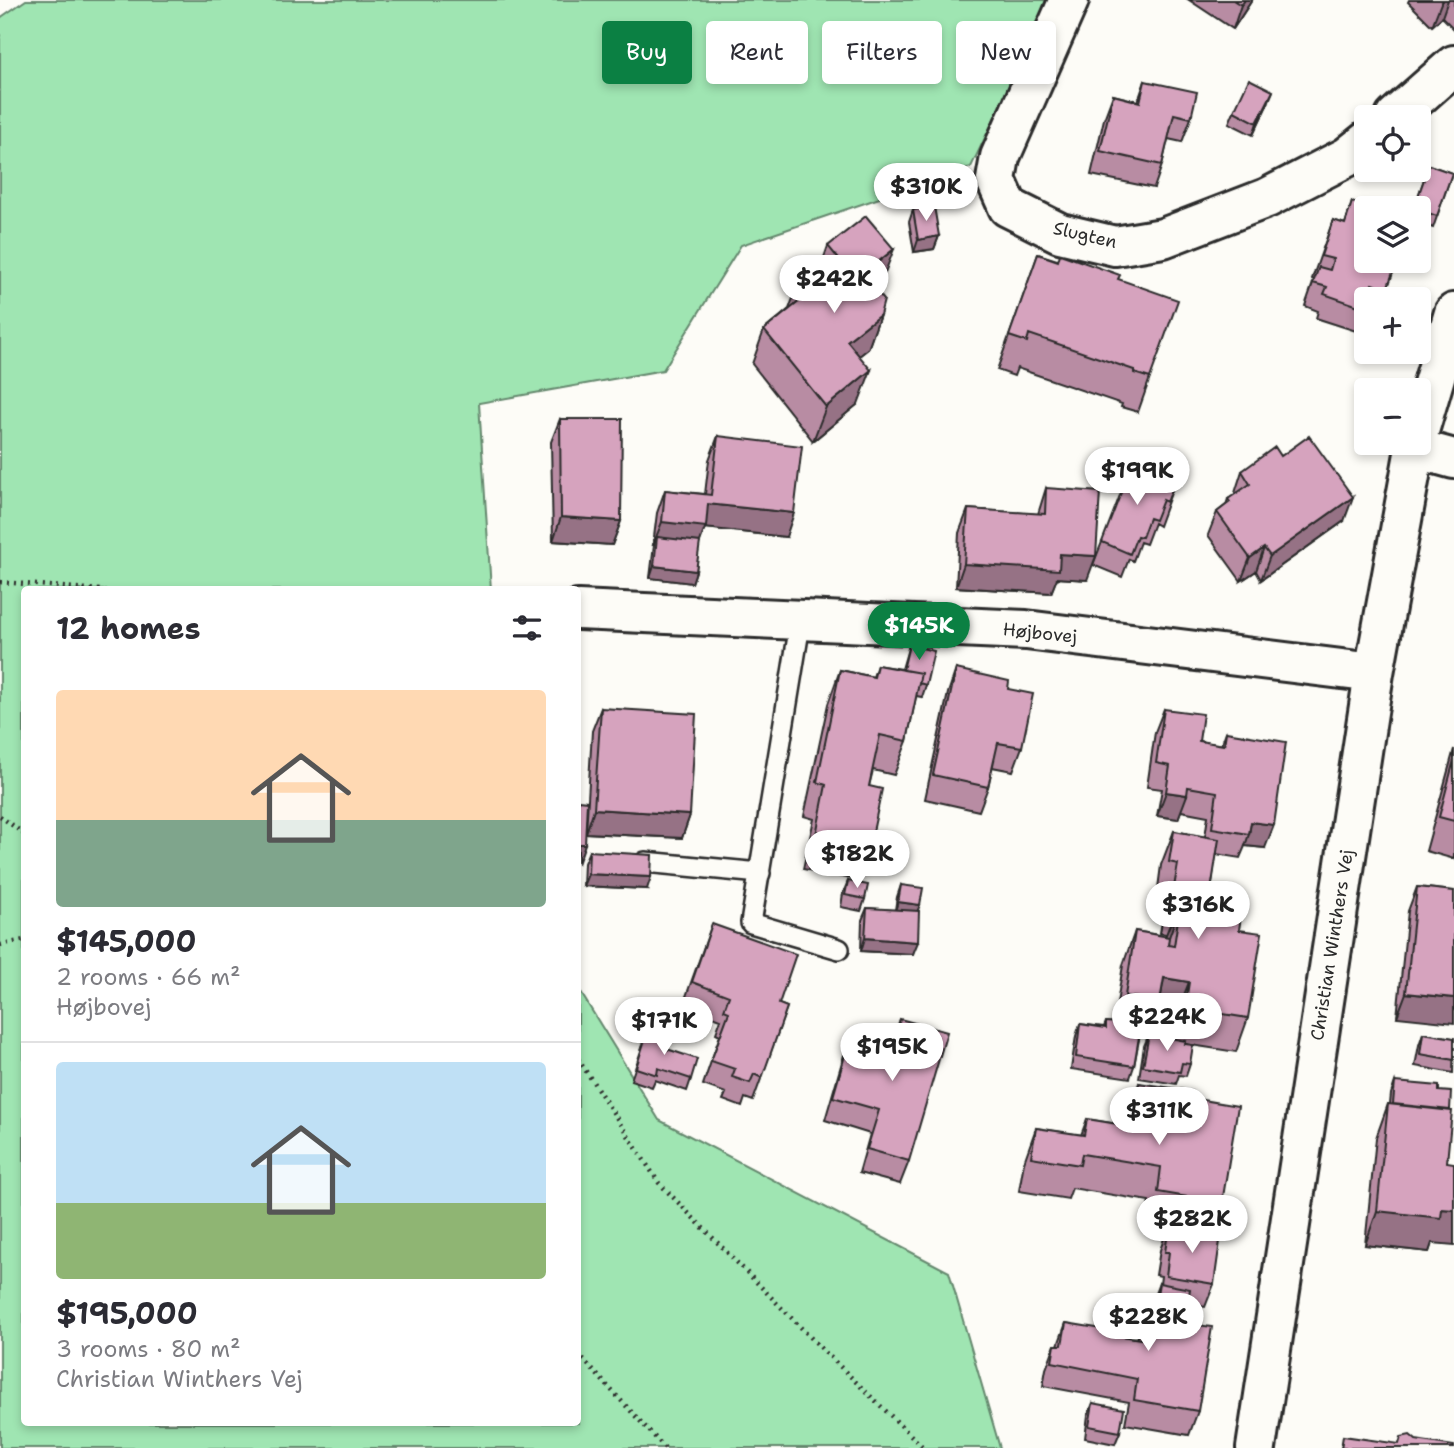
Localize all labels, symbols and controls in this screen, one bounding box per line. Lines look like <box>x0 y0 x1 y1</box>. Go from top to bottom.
chip: Buy <box>602 21 692 84</box>
chip: Rent <box>706 21 808 84</box>
chip: Filters <box>822 21 942 84</box>
chip: New <box>956 21 1056 84</box>
map controls <box>1354 105 1431 455</box>
button: locate <box>1354 105 1431 182</box>
pin: $310K <box>877 164 975 223</box>
text: $310K <box>890 171 962 201</box>
button: layers <box>1354 196 1431 273</box>
street label: Slugten <box>1051 216 1119 254</box>
pin: $242K <box>785 256 883 315</box>
text: $242K <box>795 263 873 293</box>
button: + <box>1354 287 1431 364</box>
button: − <box>1354 378 1431 455</box>
pin: $199K <box>1088 448 1186 507</box>
text: $199K <box>1101 455 1173 485</box>
pin: $145K <box>870 602 968 662</box>
text: 12 homes <box>56 608 200 649</box>
icon: filters <box>508 609 546 647</box>
text: $145K <box>884 610 954 640</box>
street label: Højbovej <box>1002 617 1078 649</box>
icon: home <box>238 735 364 861</box>
pin: $182K <box>808 830 906 890</box>
text: $182K <box>821 838 893 868</box>
street label: Christian Winthers Vej <box>1305 848 1359 1042</box>
pin: $316K <box>1149 881 1247 941</box>
text: $316K <box>1162 889 1234 919</box>
text: $145,000 <box>56 921 197 962</box>
text: 2 rooms · 66 m² <box>56 962 241 992</box>
text: Højbovej <box>56 992 151 1022</box>
pin: $224K <box>1118 993 1216 1053</box>
pin: $171K <box>615 998 713 1057</box>
text: $224K <box>1128 1001 1206 1031</box>
text: $171K <box>631 1005 697 1035</box>
pin: $195K <box>843 1024 941 1083</box>
text: $195K <box>856 1031 928 1061</box>
pin: $311K <box>1110 1088 1208 1147</box>
text: $311K <box>1126 1095 1192 1125</box>
icon: home <box>238 1107 364 1233</box>
pin: $282K <box>1143 1196 1241 1255</box>
text: $282K <box>1153 1203 1231 1233</box>
text: $195,000 <box>56 1293 198 1334</box>
pin: $228K <box>1099 1294 1197 1353</box>
text: $228K <box>1109 1301 1187 1331</box>
text: 3 rooms · 80 m² <box>56 1334 241 1364</box>
text: Christian Winthers Vej <box>56 1364 303 1394</box>

